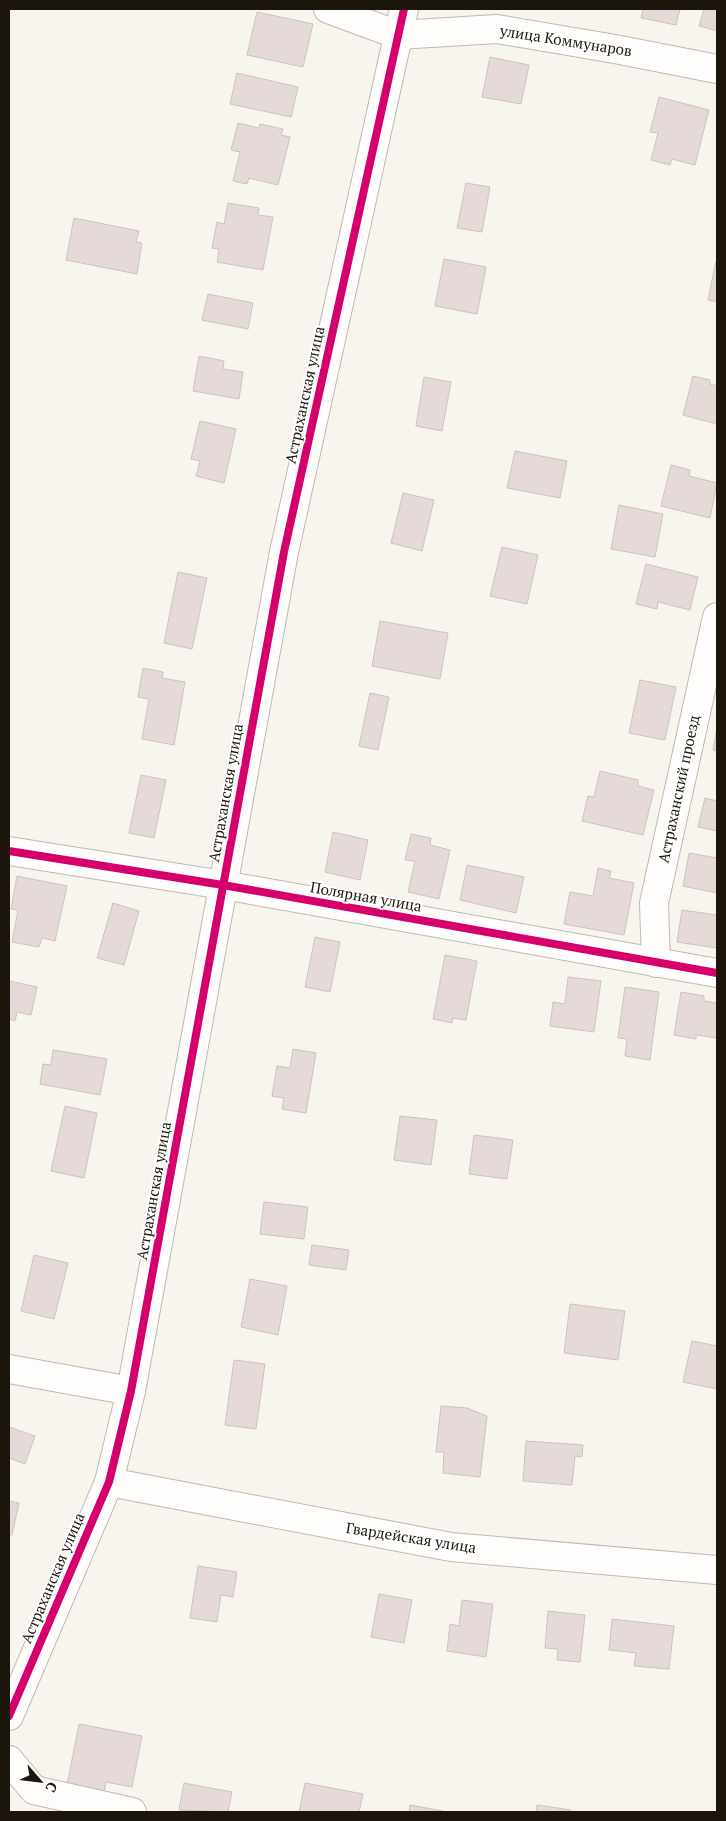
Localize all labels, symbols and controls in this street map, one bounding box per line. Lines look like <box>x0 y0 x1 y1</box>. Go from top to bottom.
street label: улица Коммунаров <box>498 20 634 60</box>
street label: Астраханская улица <box>280 324 328 465</box>
street label: Астраханский проезд <box>653 713 704 865</box>
street label: Астраханская улица <box>203 722 247 864</box>
street label: Полярная улица <box>309 876 424 916</box>
street label: Астраханская улица <box>131 1120 175 1262</box>
street label: Астраханская улица <box>15 1509 89 1646</box>
street label: Гвардейская улица <box>345 1517 478 1557</box>
north arrow <box>15 1756 65 1806</box>
text: С <box>41 1779 62 1796</box>

